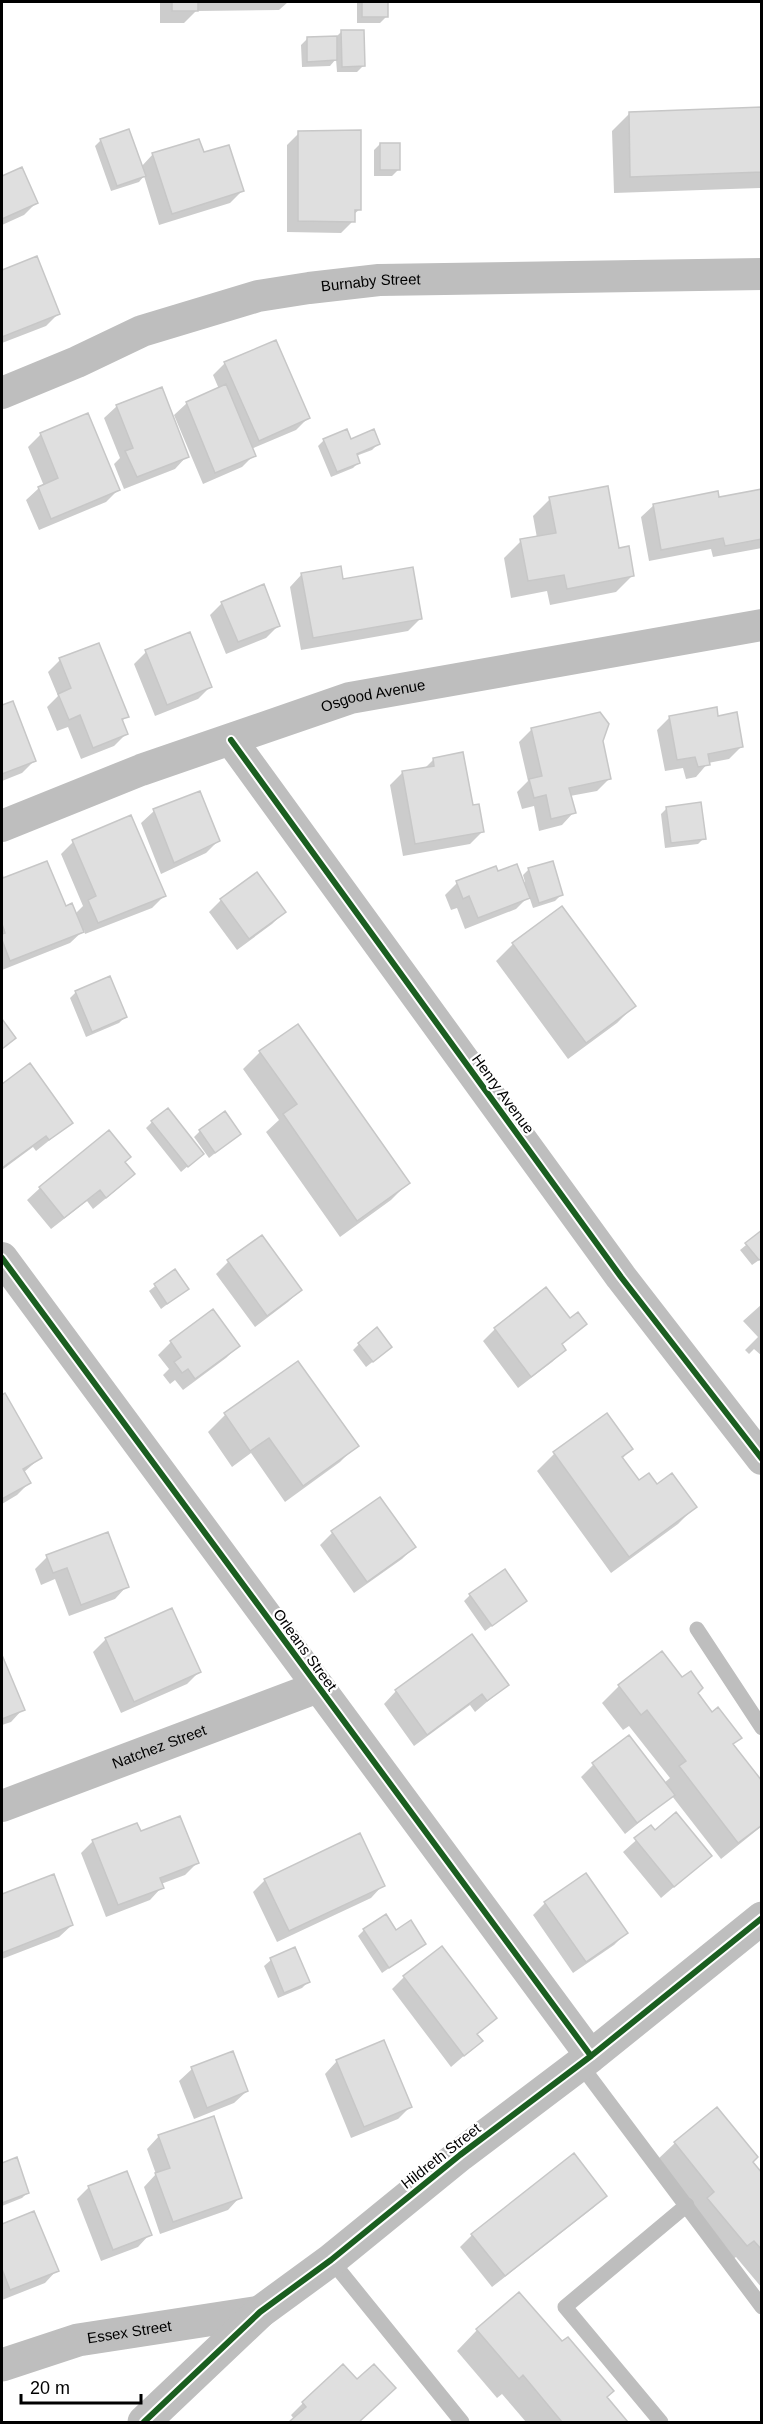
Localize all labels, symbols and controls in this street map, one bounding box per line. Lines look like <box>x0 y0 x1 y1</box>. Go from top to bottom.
street label: Burnaby Street <box>320 270 422 295</box>
street label: Osgood Avenue <box>319 676 427 715</box>
street label: Henry Avenue <box>469 1051 538 1137</box>
street label: Orleans Street <box>270 1606 341 1694</box>
street label: Natchez Street <box>110 1721 209 1772</box>
street label: Hildreth Street <box>398 2119 484 2192</box>
street label: Essex Street <box>86 2317 173 2346</box>
scale bar <box>21 2367 141 2405</box>
text: 20 m <box>30 2378 70 2398</box>

